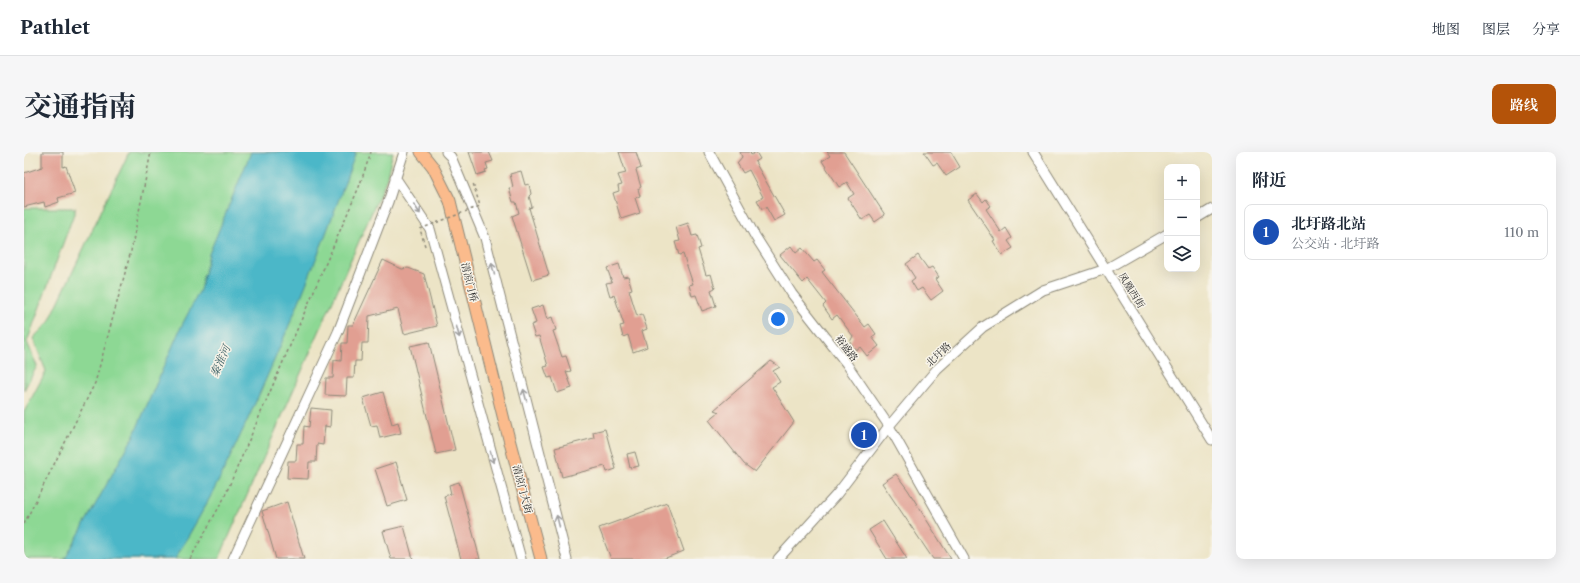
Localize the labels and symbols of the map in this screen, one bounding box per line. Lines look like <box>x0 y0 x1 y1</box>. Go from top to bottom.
one-way arrow <box>413 204 421 215</box>
street label: 清凉门桥 <box>458 261 481 303</box>
one-way arrow <box>489 263 497 276</box>
street label: 凤凰西街 <box>1115 270 1148 311</box>
your location <box>768 309 788 329</box>
one-way arrow <box>455 325 462 338</box>
street label: 裕盛路 <box>832 332 861 364</box>
street label: 北圩路 <box>923 339 954 369</box>
water label: 秦淮河 <box>207 341 234 379</box>
one-way arrow <box>521 389 528 402</box>
pin: 1 <box>851 420 877 450</box>
one-way arrow <box>489 451 496 464</box>
street label: 清凉门大街 <box>510 463 535 515</box>
one-way arrow <box>553 515 561 528</box>

